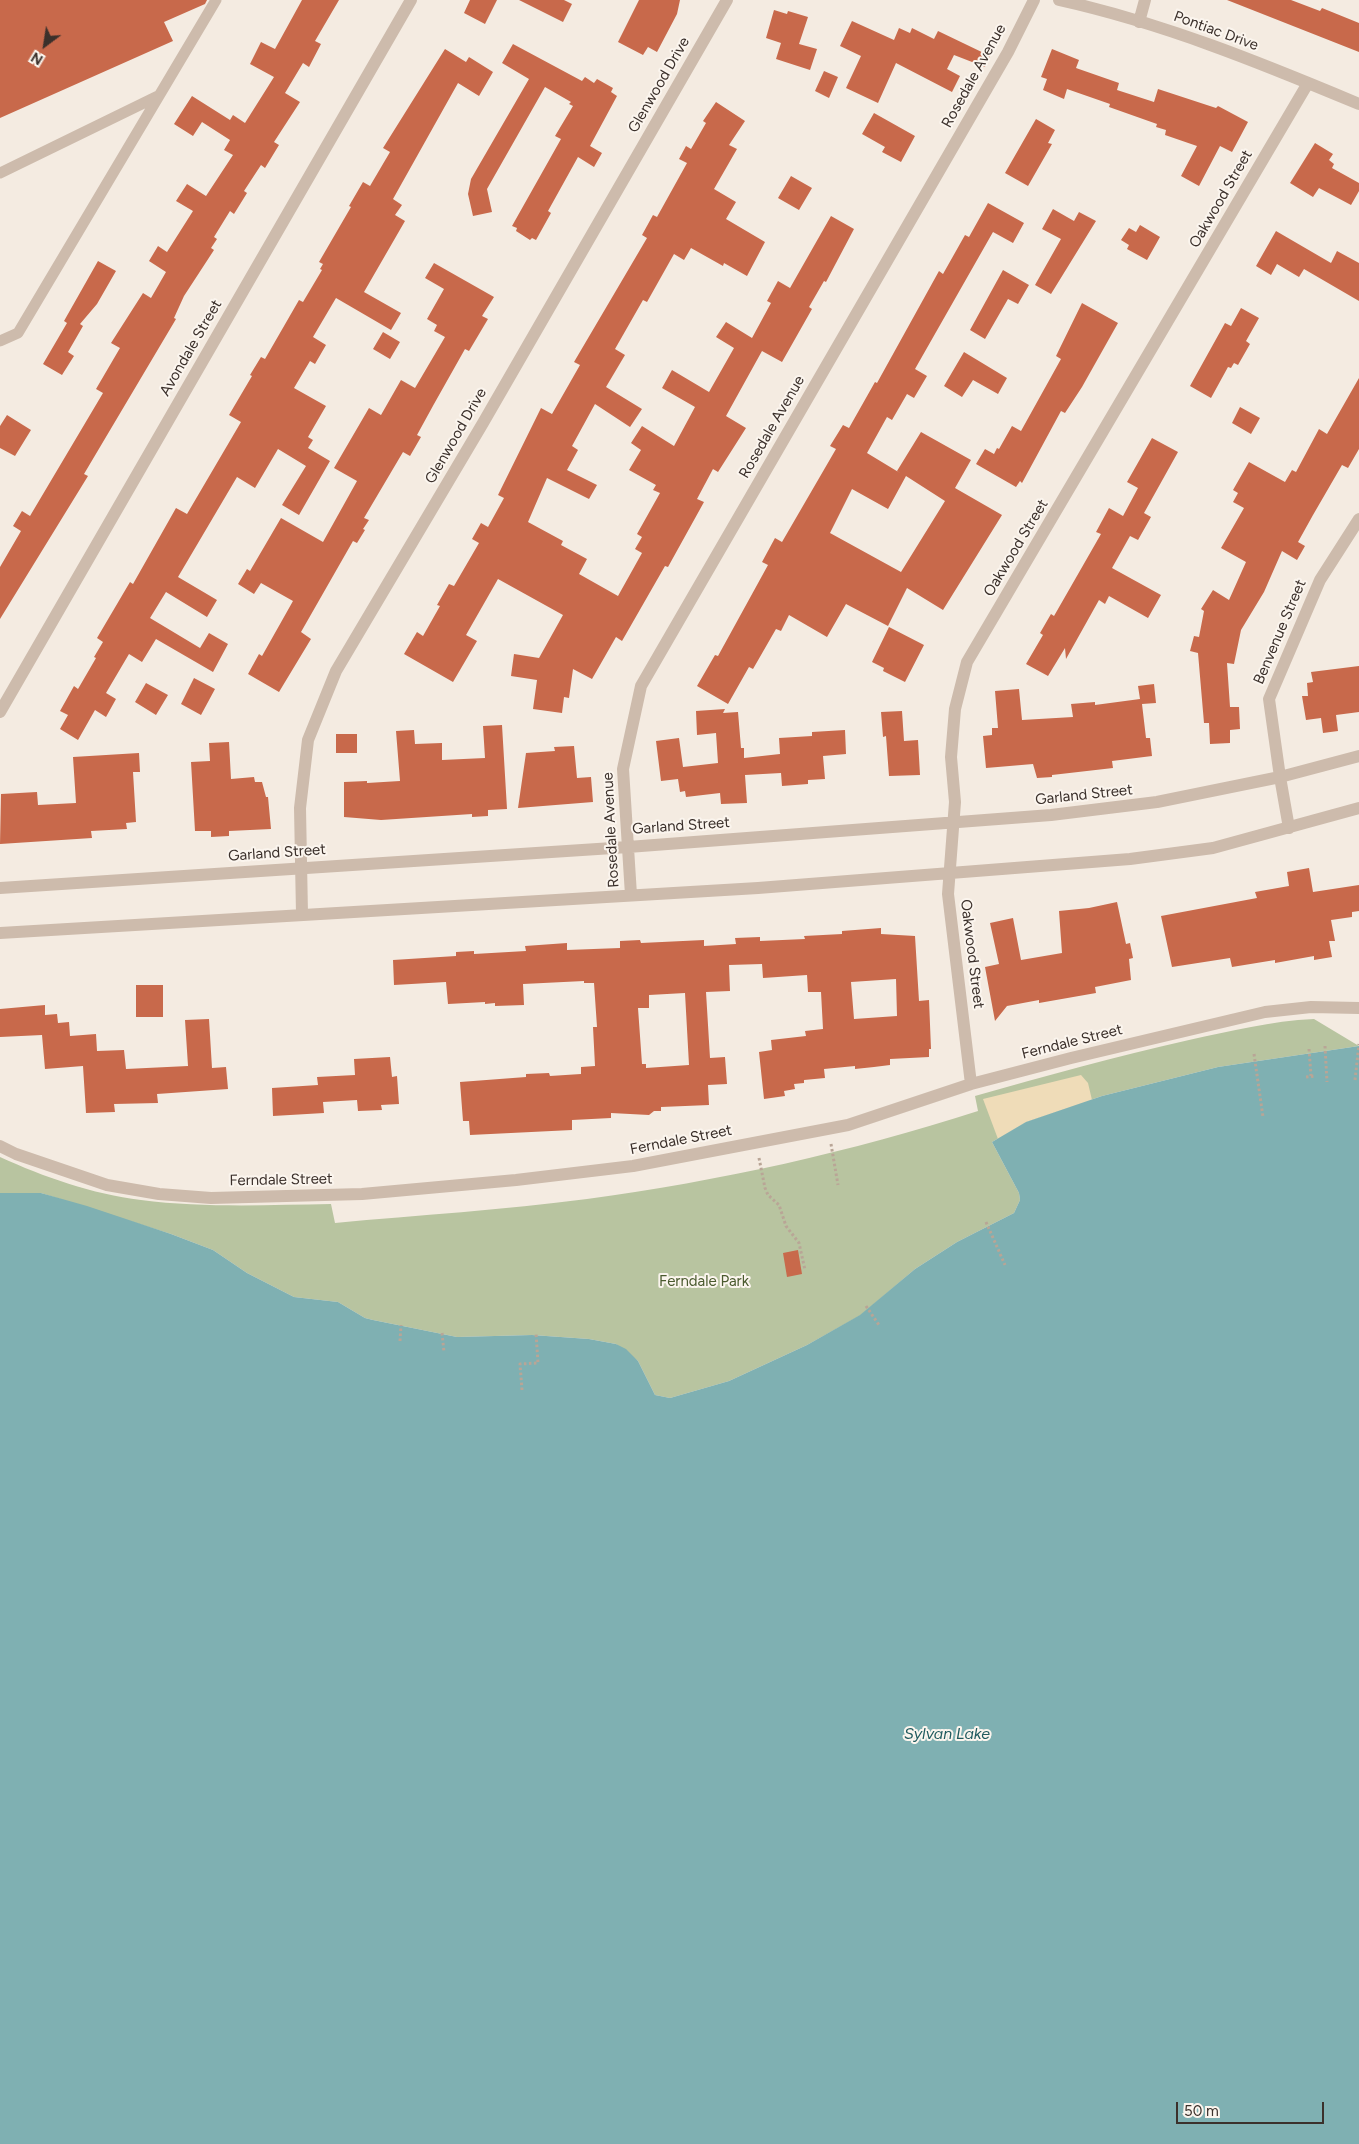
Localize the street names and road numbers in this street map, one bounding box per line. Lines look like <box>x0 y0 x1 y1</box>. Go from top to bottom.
street label: Pontiac Drive <box>1171 7 1261 55</box>
street label: Rosedale Avenue <box>938 21 1010 131</box>
street label: Glenwood Drive <box>624 34 694 136</box>
street label: Oakwood Street <box>1186 147 1256 251</box>
street label: Avondale Street <box>156 297 226 399</box>
street label: Rosedale Avenue <box>735 372 809 482</box>
street label: Glenwood Drive <box>421 385 491 487</box>
street label: Oakwood Street <box>980 496 1052 600</box>
street label: Benvenue Street <box>1250 577 1310 687</box>
street label: Rosedale Avenue <box>599 772 623 888</box>
street label: Garland Street <box>1034 781 1134 809</box>
street label: Garland Street <box>632 814 730 838</box>
street label: Garland Street <box>228 841 326 865</box>
street label: Oakwood Street <box>956 898 988 1010</box>
street label: Ferndale Street <box>1020 1021 1124 1063</box>
street label: Ferndale Street <box>629 1121 733 1159</box>
street label: Ferndale Street <box>229 1170 333 1190</box>

